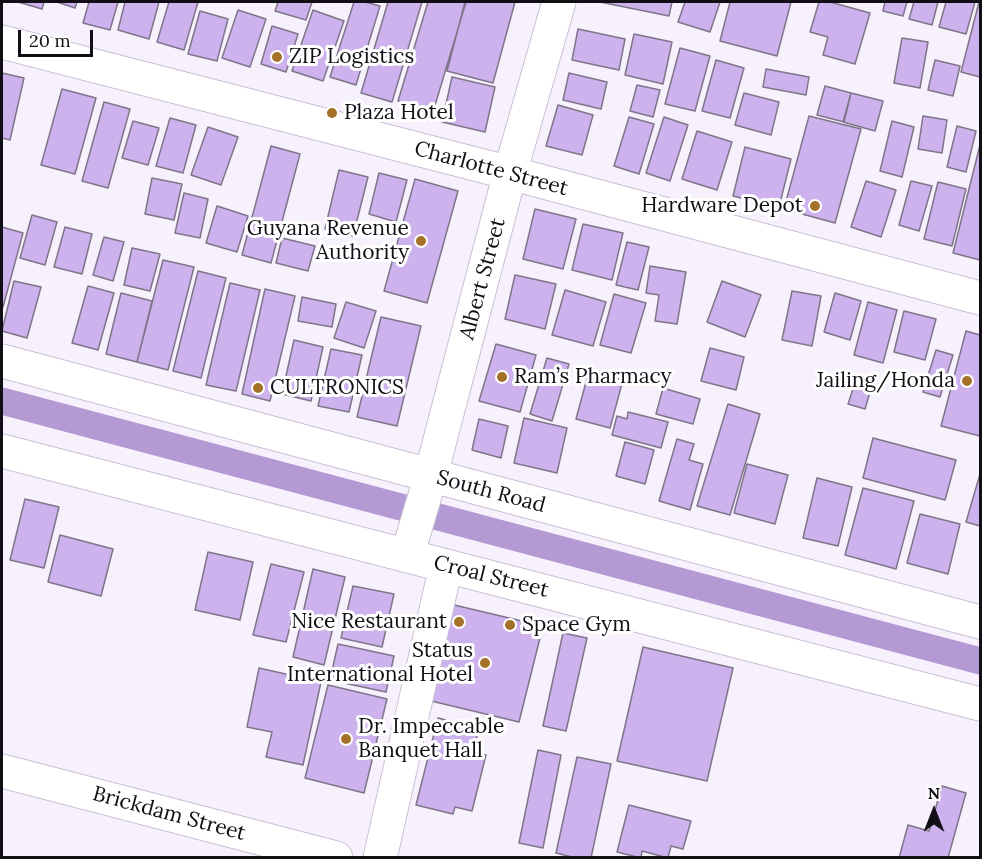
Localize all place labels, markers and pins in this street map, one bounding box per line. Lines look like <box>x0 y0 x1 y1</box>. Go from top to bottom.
place label: ZIP Logistics <box>289 44 414 70</box>
marker: ZIP Logistics <box>270 50 284 64</box>
place label: Plaza Hotel <box>344 100 454 126</box>
marker: Plaza Hotel <box>325 106 339 120</box>
place label: Hardware Depot <box>641 193 803 219</box>
marker: Hardware Depot <box>808 199 822 213</box>
place label: Guyana Revenue Authority <box>247 216 409 266</box>
marker: Guyana Revenue Authority <box>414 234 428 248</box>
place label: Ram’s Pharmacy <box>514 364 672 390</box>
place label: Jailing/Honda <box>816 368 955 394</box>
marker: Ram’s Pharmacy <box>495 370 509 384</box>
marker: Jailing/Honda <box>960 374 974 388</box>
place label: CULTRONICS <box>270 375 404 401</box>
marker: CULTRONICS <box>251 381 265 395</box>
place label: Nice Restaurant <box>291 609 447 635</box>
place label: Space Gym <box>522 612 631 638</box>
marker: Nice Restaurant <box>452 615 466 629</box>
marker: Space Gym <box>503 618 517 632</box>
place label: Status International Hotel <box>287 638 473 688</box>
marker: Status International Hotel <box>478 656 492 670</box>
place label: Dr. Impeccable Banquet Hall <box>358 714 504 764</box>
marker: Dr. Impeccable Banquet Hall <box>339 732 353 746</box>

